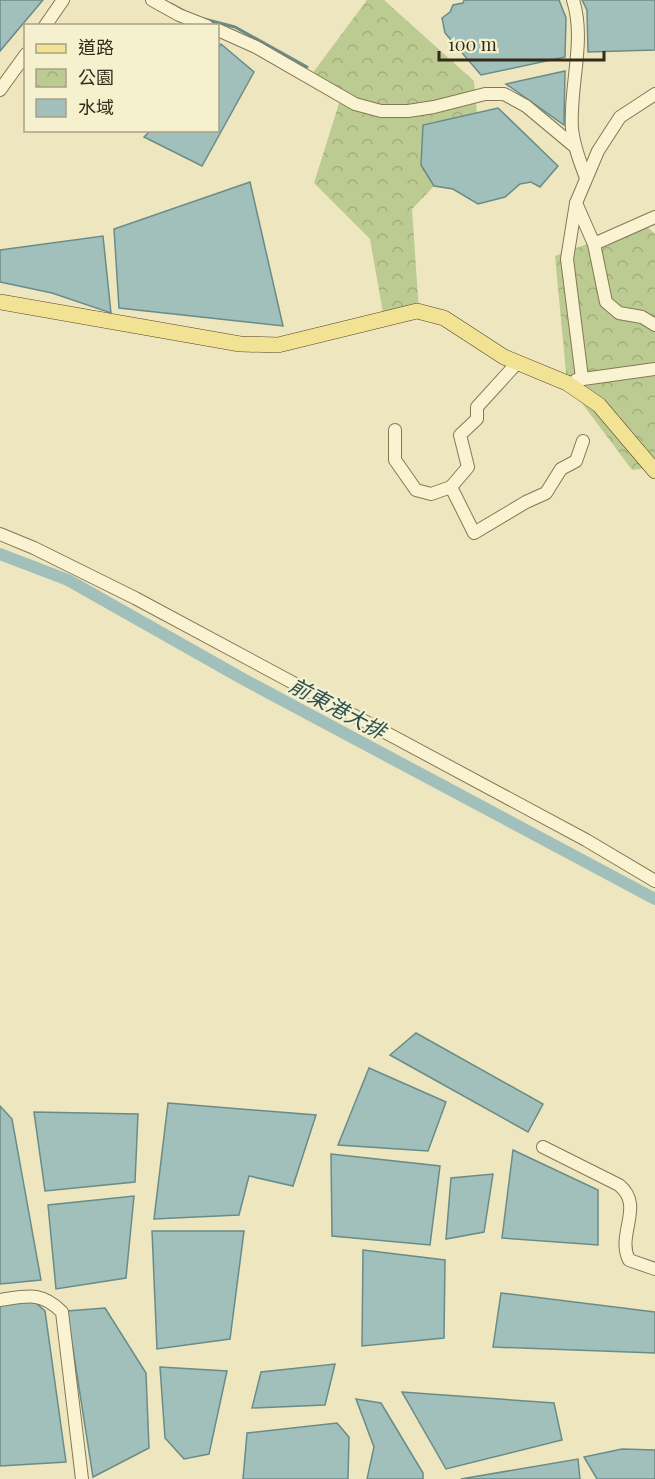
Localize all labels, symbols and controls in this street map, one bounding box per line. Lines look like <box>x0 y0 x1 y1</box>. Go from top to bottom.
legend <box>24 24 219 132</box>
scale bar <box>439 24 604 62</box>
text: 100 m <box>448 32 497 56</box>
text: 道路 <box>78 35 114 59</box>
text: 公園 <box>78 65 114 89</box>
text: 水域 <box>78 95 114 119</box>
water label: 前東港大排 <box>285 670 394 745</box>

